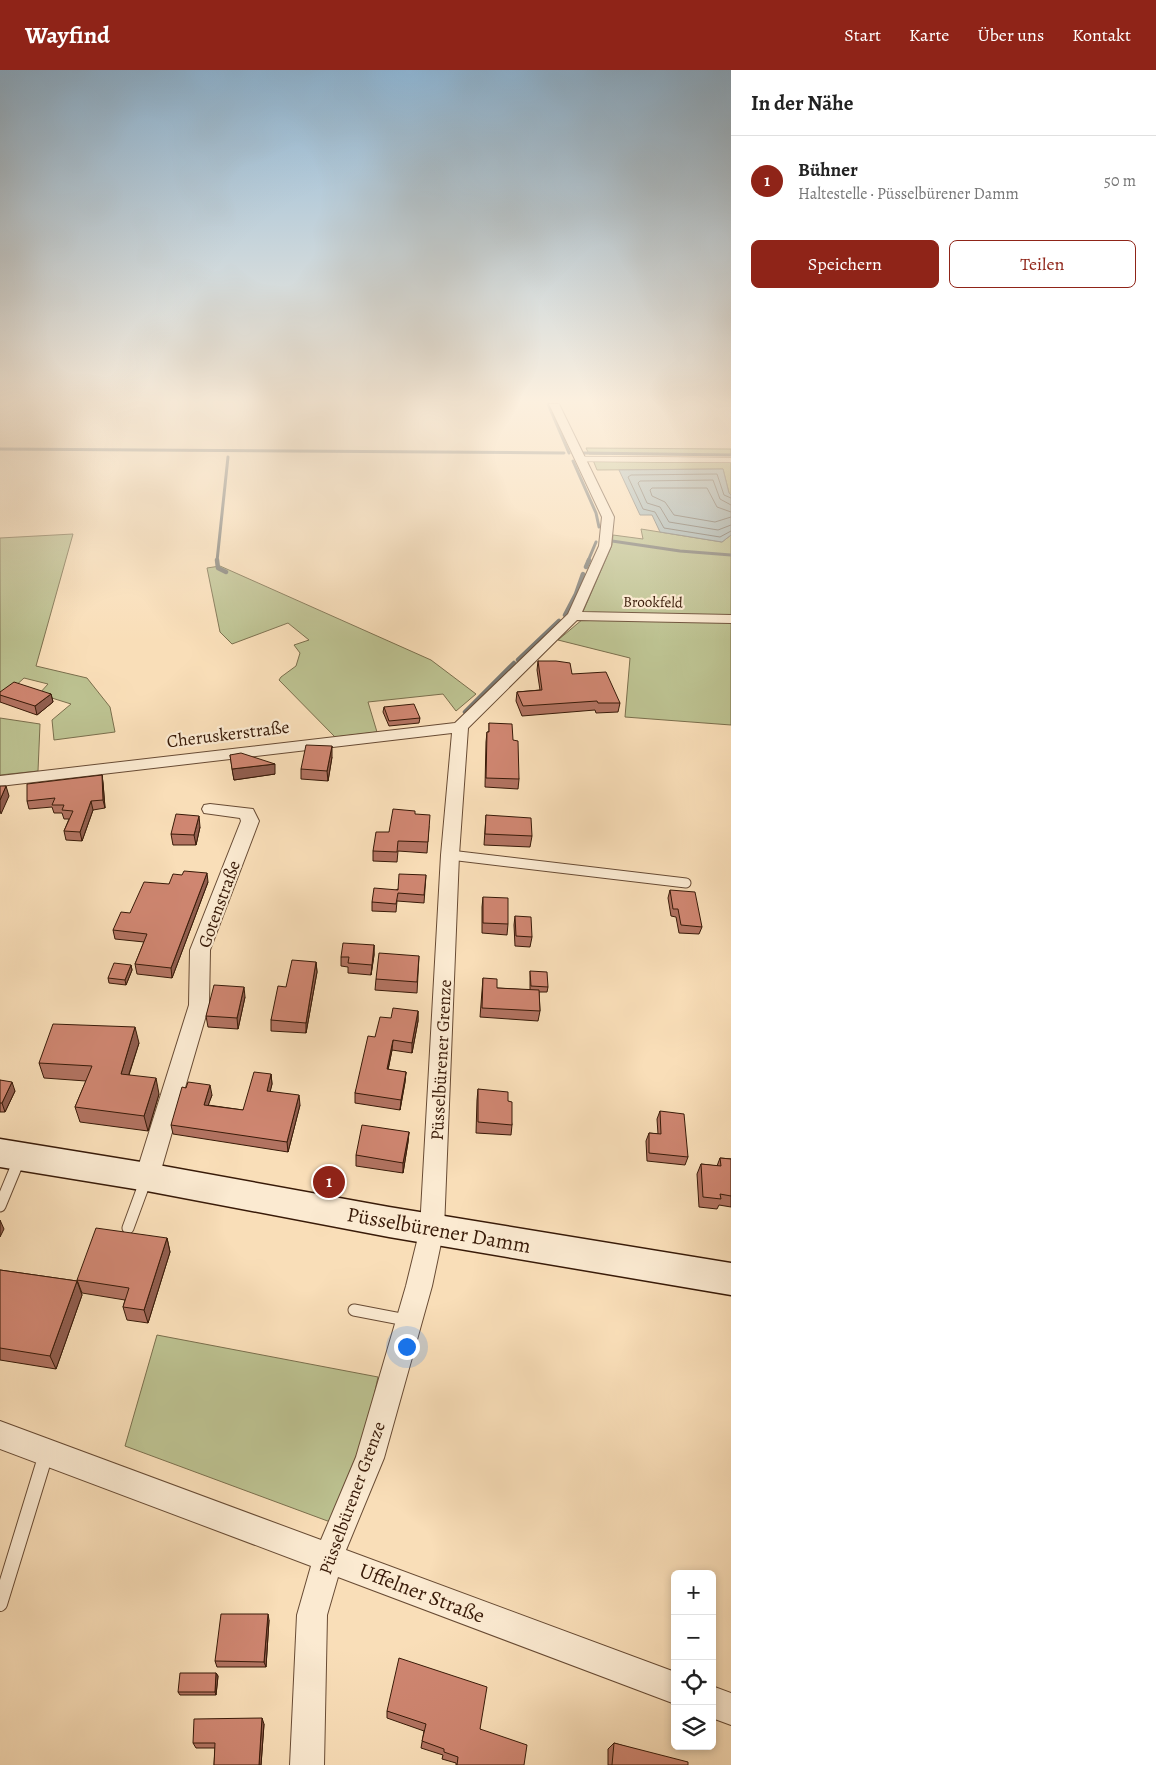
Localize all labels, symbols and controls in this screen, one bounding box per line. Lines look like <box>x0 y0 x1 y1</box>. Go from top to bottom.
text: Wayfind <box>25 19 110 51</box>
text: Start <box>844 23 881 47</box>
text: Karte <box>909 23 949 47</box>
text: Über uns <box>977 23 1044 47</box>
text: Kontakt <box>1072 23 1131 47</box>
text: In der Nähe <box>751 89 853 117</box>
text: Bühner <box>798 157 858 183</box>
text: 1 <box>764 170 770 192</box>
text: 50 m <box>1104 170 1136 192</box>
text: Haltestelle · Püsselbürener Damm <box>798 183 1019 205</box>
button: Speichern <box>751 240 939 288</box>
button: Teilen <box>949 240 1136 288</box>
street label: Brookfeld <box>623 591 684 613</box>
street label: Cheruskerstraße <box>165 715 291 753</box>
street label: Gotenstraße <box>192 857 246 951</box>
street label: Püsselbürener Grenze <box>425 979 457 1141</box>
pin: 1 <box>313 1163 345 1201</box>
street label: Püsselbürener Damm <box>345 1200 533 1260</box>
your location <box>394 1334 420 1360</box>
street label: Püsselbürener Grenze <box>313 1418 391 1578</box>
street label: Uffelner Straße <box>355 1556 489 1630</box>
map controls <box>671 1570 716 1750</box>
button: + <box>671 1570 716 1615</box>
button: − <box>671 1615 716 1660</box>
button: locate <box>671 1660 716 1705</box>
button: layers <box>671 1705 716 1750</box>

